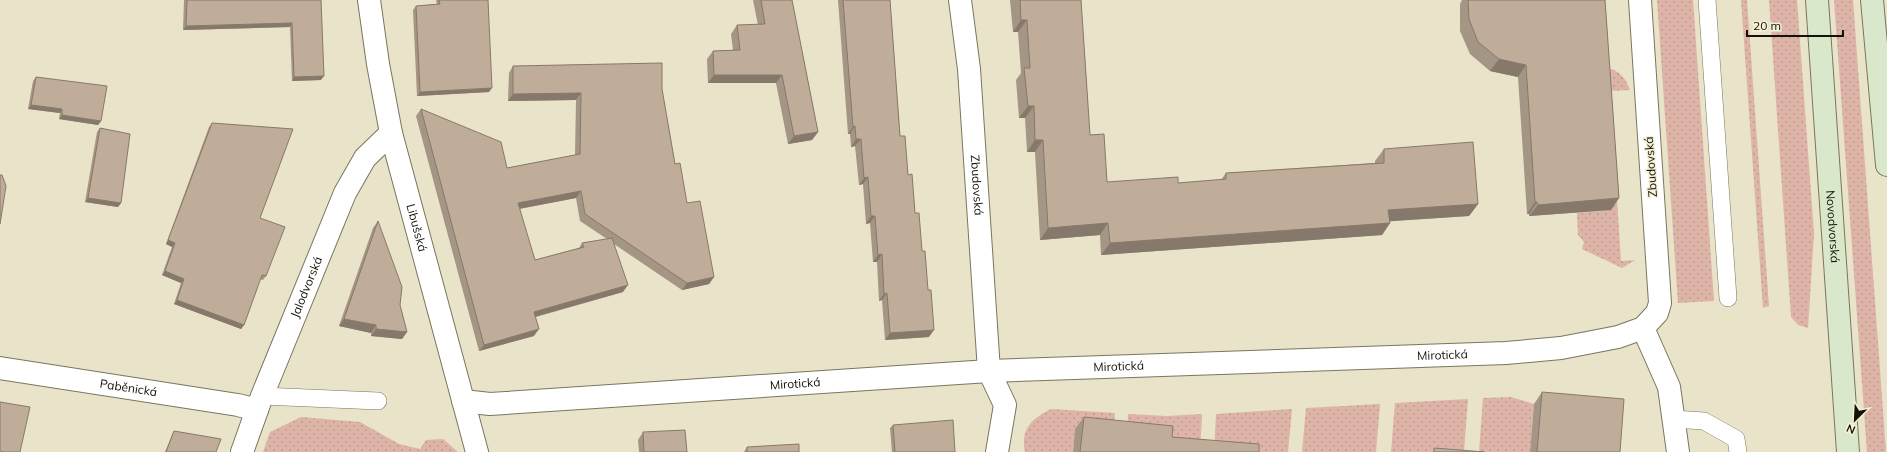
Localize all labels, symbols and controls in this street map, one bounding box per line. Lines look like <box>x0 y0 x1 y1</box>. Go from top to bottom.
scale bar <box>1747 12 1843 38</box>
text: 20 m <box>1753 18 1781 33</box>
street label: Zbudovská <box>1641 136 1660 198</box>
street label: Zbudovská <box>968 154 987 216</box>
street label: Novodvorská <box>1823 190 1843 263</box>
street label: Libušská <box>403 202 431 253</box>
street label: Jalodvorská <box>287 254 325 320</box>
street label: Mirotická <box>1417 346 1468 363</box>
street label: Mirotická <box>1093 358 1144 374</box>
street label: Mirotická <box>769 374 821 392</box>
street label: Paběnická <box>99 376 158 399</box>
north arrow <box>1835 400 1875 440</box>
text: N <box>1844 421 1858 437</box>

